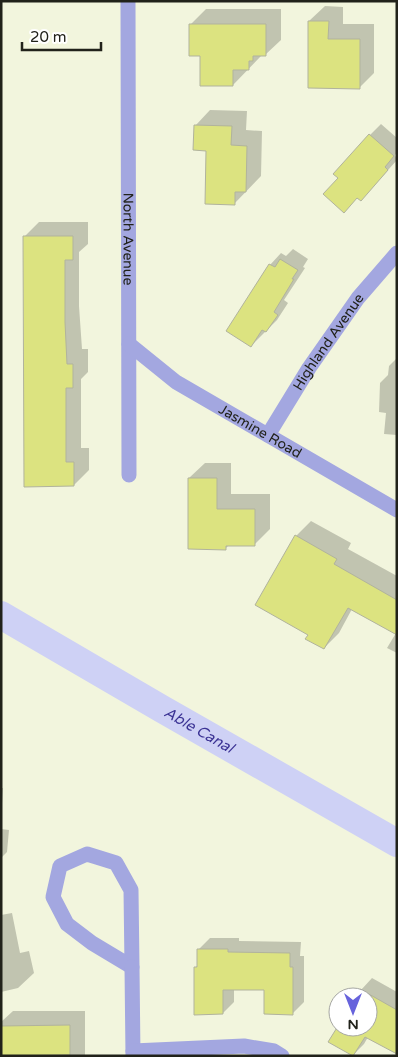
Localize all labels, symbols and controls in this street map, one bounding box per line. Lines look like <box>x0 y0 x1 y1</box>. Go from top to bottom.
scale bar <box>22 20 101 52</box>
text: 20 m <box>30 28 67 46</box>
street label: North Avenue <box>120 193 137 285</box>
street label: Highland Avenue <box>289 290 367 393</box>
street label: Jasmine Road <box>216 400 305 462</box>
water label: Able Canal <box>161 703 239 758</box>
north arrow <box>328 987 378 1037</box>
text: N <box>347 1016 359 1033</box>

